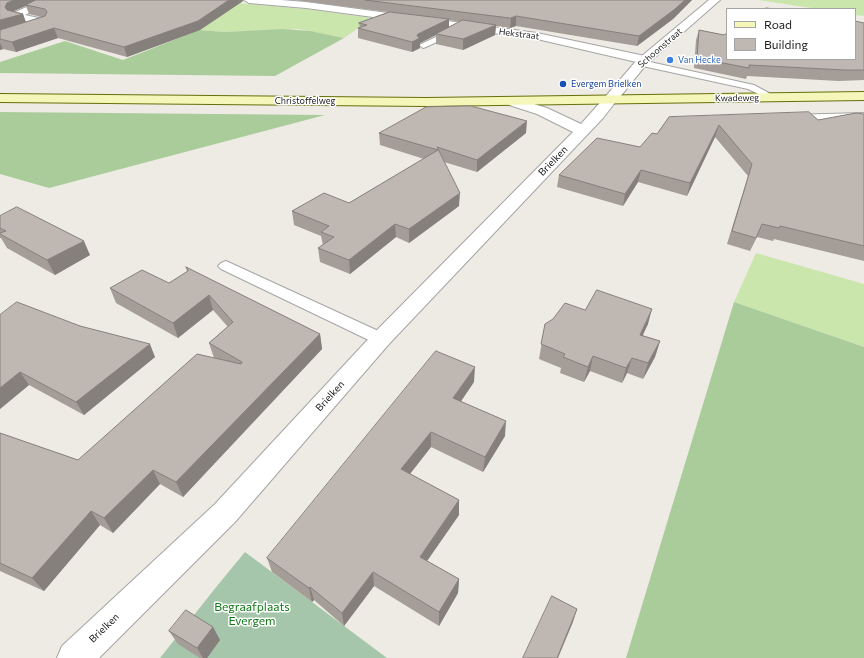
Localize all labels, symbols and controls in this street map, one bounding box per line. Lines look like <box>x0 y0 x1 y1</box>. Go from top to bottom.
legend <box>726 8 856 60</box>
text: Road <box>764 17 792 31</box>
street label: Hekstraat <box>498 26 540 42</box>
street label: Schoonstraat <box>636 26 684 70</box>
text: Building <box>764 37 808 51</box>
marker: Van Hecke <box>665 55 675 65</box>
place label: Van Hecke <box>678 55 721 65</box>
marker: Evergem Brielken <box>558 79 568 89</box>
place label: Evergem Brielken <box>571 79 641 89</box>
street label: Kwadeweg <box>715 92 759 104</box>
street label: Christoffelweg <box>275 96 335 106</box>
street label: Brielken <box>536 144 570 178</box>
street label: Brielken <box>313 378 347 414</box>
park label: Begraafplaats Evergem <box>214 600 290 628</box>
street label: Brielken <box>87 611 121 645</box>

